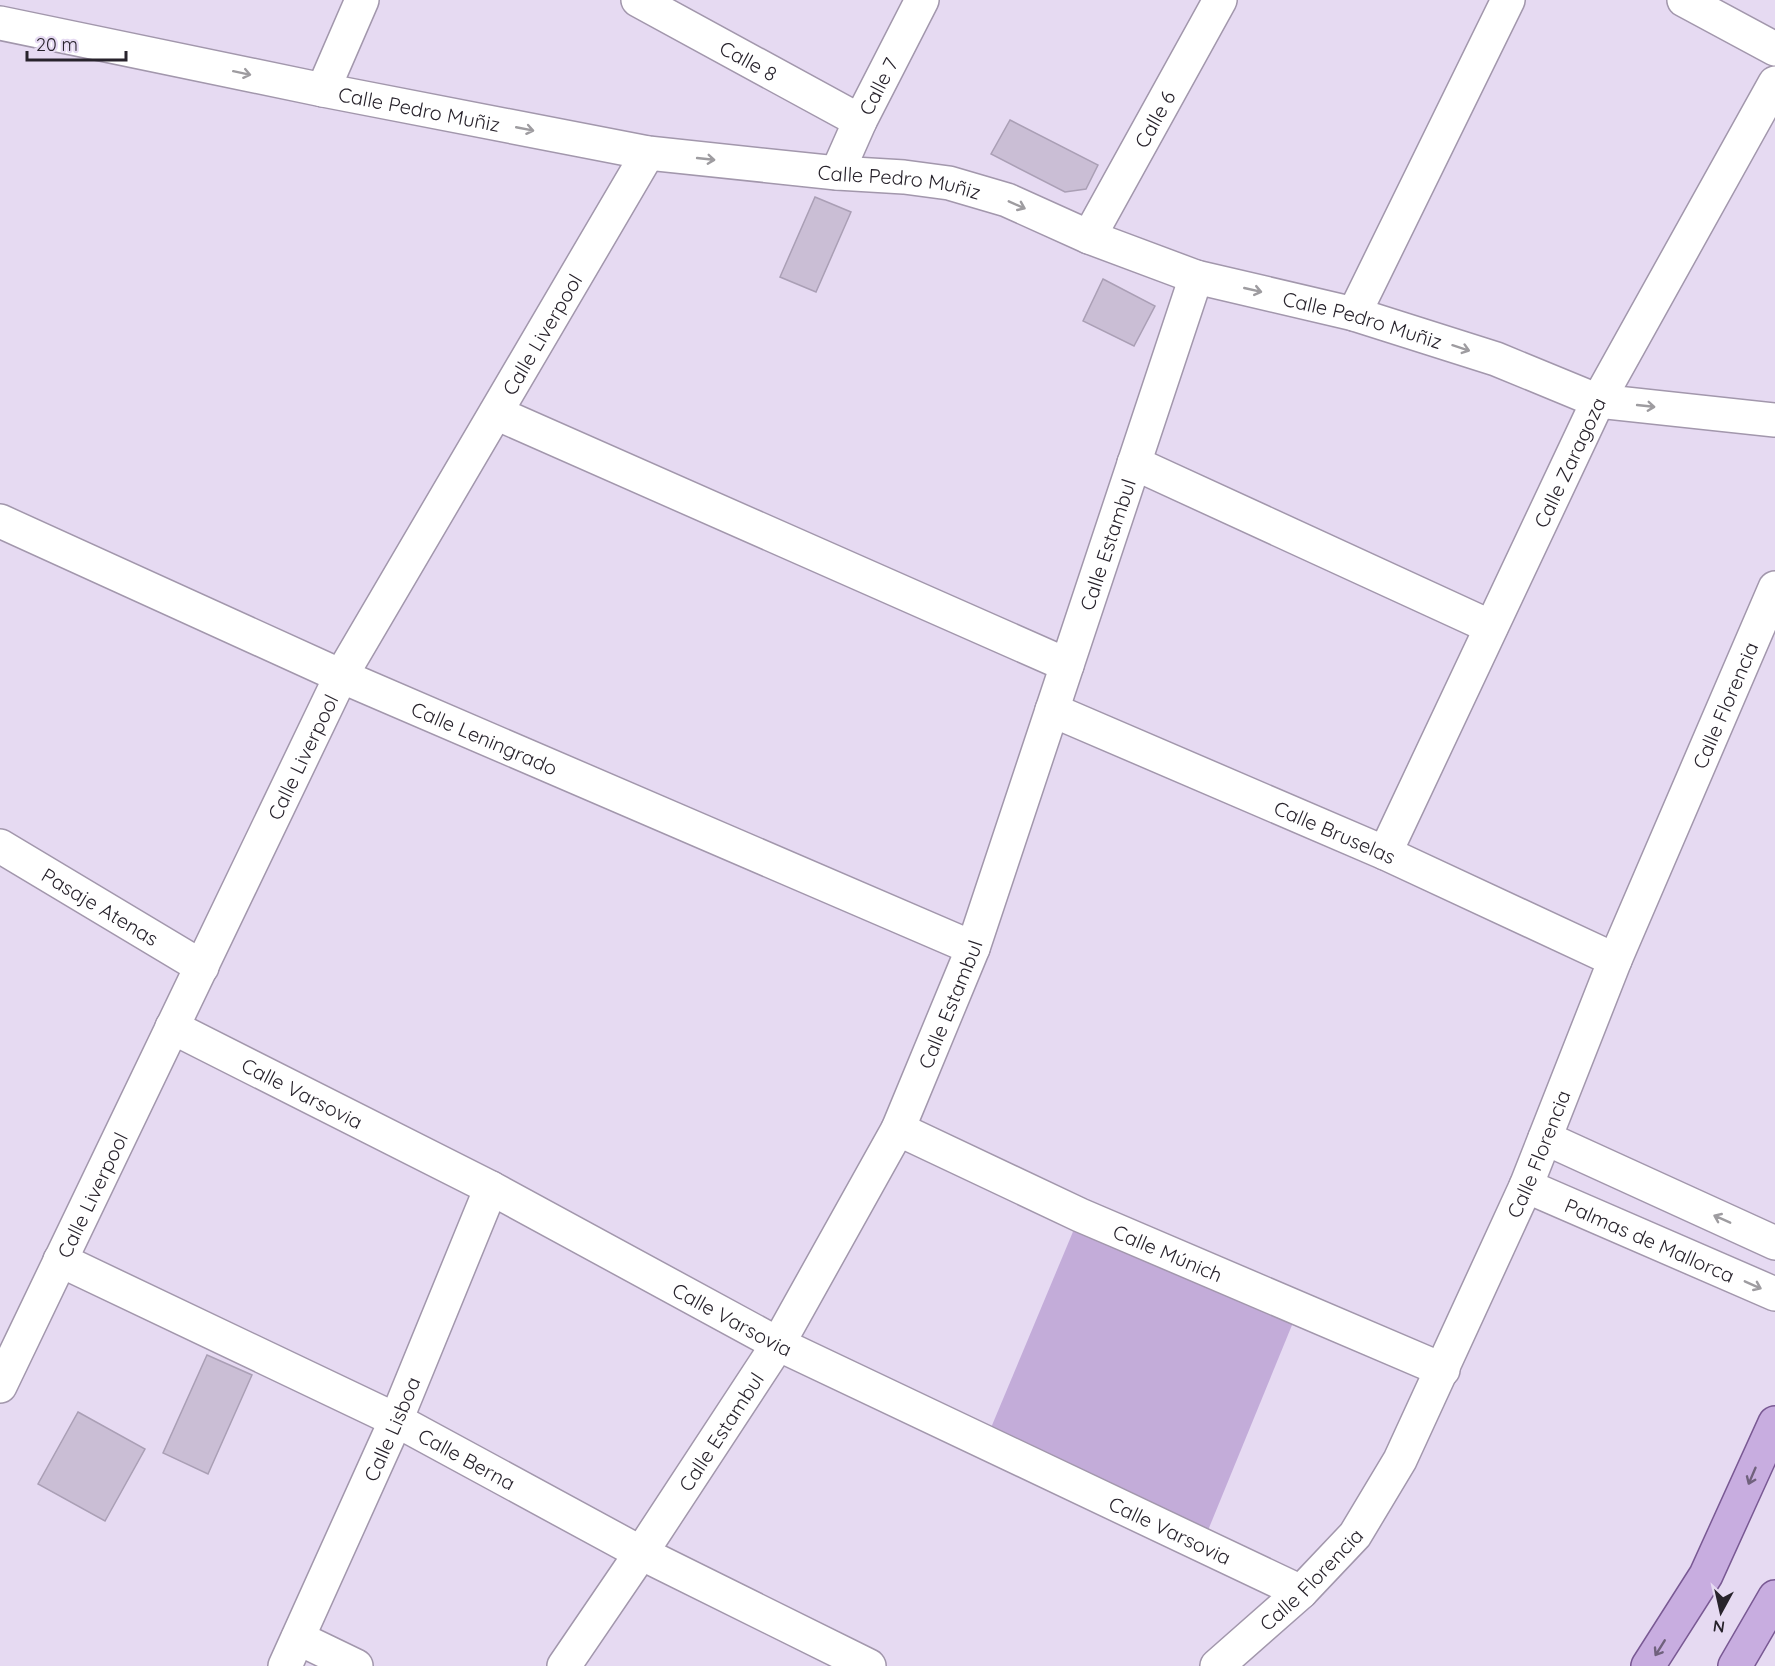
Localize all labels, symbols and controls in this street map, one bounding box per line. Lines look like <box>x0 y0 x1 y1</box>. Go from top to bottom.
scale bar <box>27 24 126 62</box>
text: 20 m <box>36 33 78 56</box>
street label: Calle 8 <box>716 35 782 86</box>
street label: Calle 7 <box>853 53 903 119</box>
one-way arrow <box>233 68 252 80</box>
street label: Calle Pedro Muñiz <box>336 81 502 137</box>
street label: Calle 6 <box>1128 86 1180 152</box>
one-way arrow <box>515 124 534 135</box>
one-way arrow <box>696 154 716 165</box>
street label: Calle Pedro Muñiz <box>817 159 984 204</box>
one-way arrow <box>1008 200 1026 211</box>
street label: Calle Liverpool <box>496 269 587 399</box>
one-way arrow <box>1243 285 1262 297</box>
street label: Calle Pedro Muñiz <box>1280 285 1445 354</box>
one-way arrow <box>1451 343 1470 354</box>
street label: Calle Zaragoza <box>1528 393 1611 531</box>
one-way arrow <box>1635 401 1655 412</box>
street label: Calle Estambul <box>1074 476 1141 613</box>
street label: Calle Florencia <box>1686 638 1763 772</box>
street label: Calle Liverpool <box>261 690 343 824</box>
street label: Calle Leningrado <box>408 695 562 780</box>
street label: Calle Bruselas <box>1270 794 1400 869</box>
street label: Pasaje Atenas <box>37 862 163 951</box>
street label: Calle Estambul <box>912 937 987 1072</box>
street label: Calle Varsovia <box>238 1052 367 1134</box>
street label: Calle Florencia <box>1501 1086 1575 1222</box>
street label: Calle Liverpool <box>51 1128 133 1262</box>
street label: Palmas de Mallorca <box>1561 1192 1738 1287</box>
one-way arrow <box>1713 1212 1731 1224</box>
street label: Calle Múnich <box>1110 1218 1227 1287</box>
street label: Calle Varsovia <box>668 1277 796 1361</box>
one-way arrow <box>1744 1280 1762 1291</box>
street label: Calle Estambul <box>673 1367 769 1496</box>
street label: Calle Lisboa <box>358 1373 425 1485</box>
street label: Calle Berna <box>414 1422 520 1495</box>
one-way arrow <box>1746 1467 1757 1485</box>
street label: Calle Varsovia <box>1105 1490 1235 1570</box>
street label: Calle Florencia <box>1254 1522 1368 1636</box>
north arrow <box>1691 1582 1751 1642</box>
text: N <box>1712 1616 1726 1638</box>
one-way arrow <box>1654 1639 1666 1656</box>

